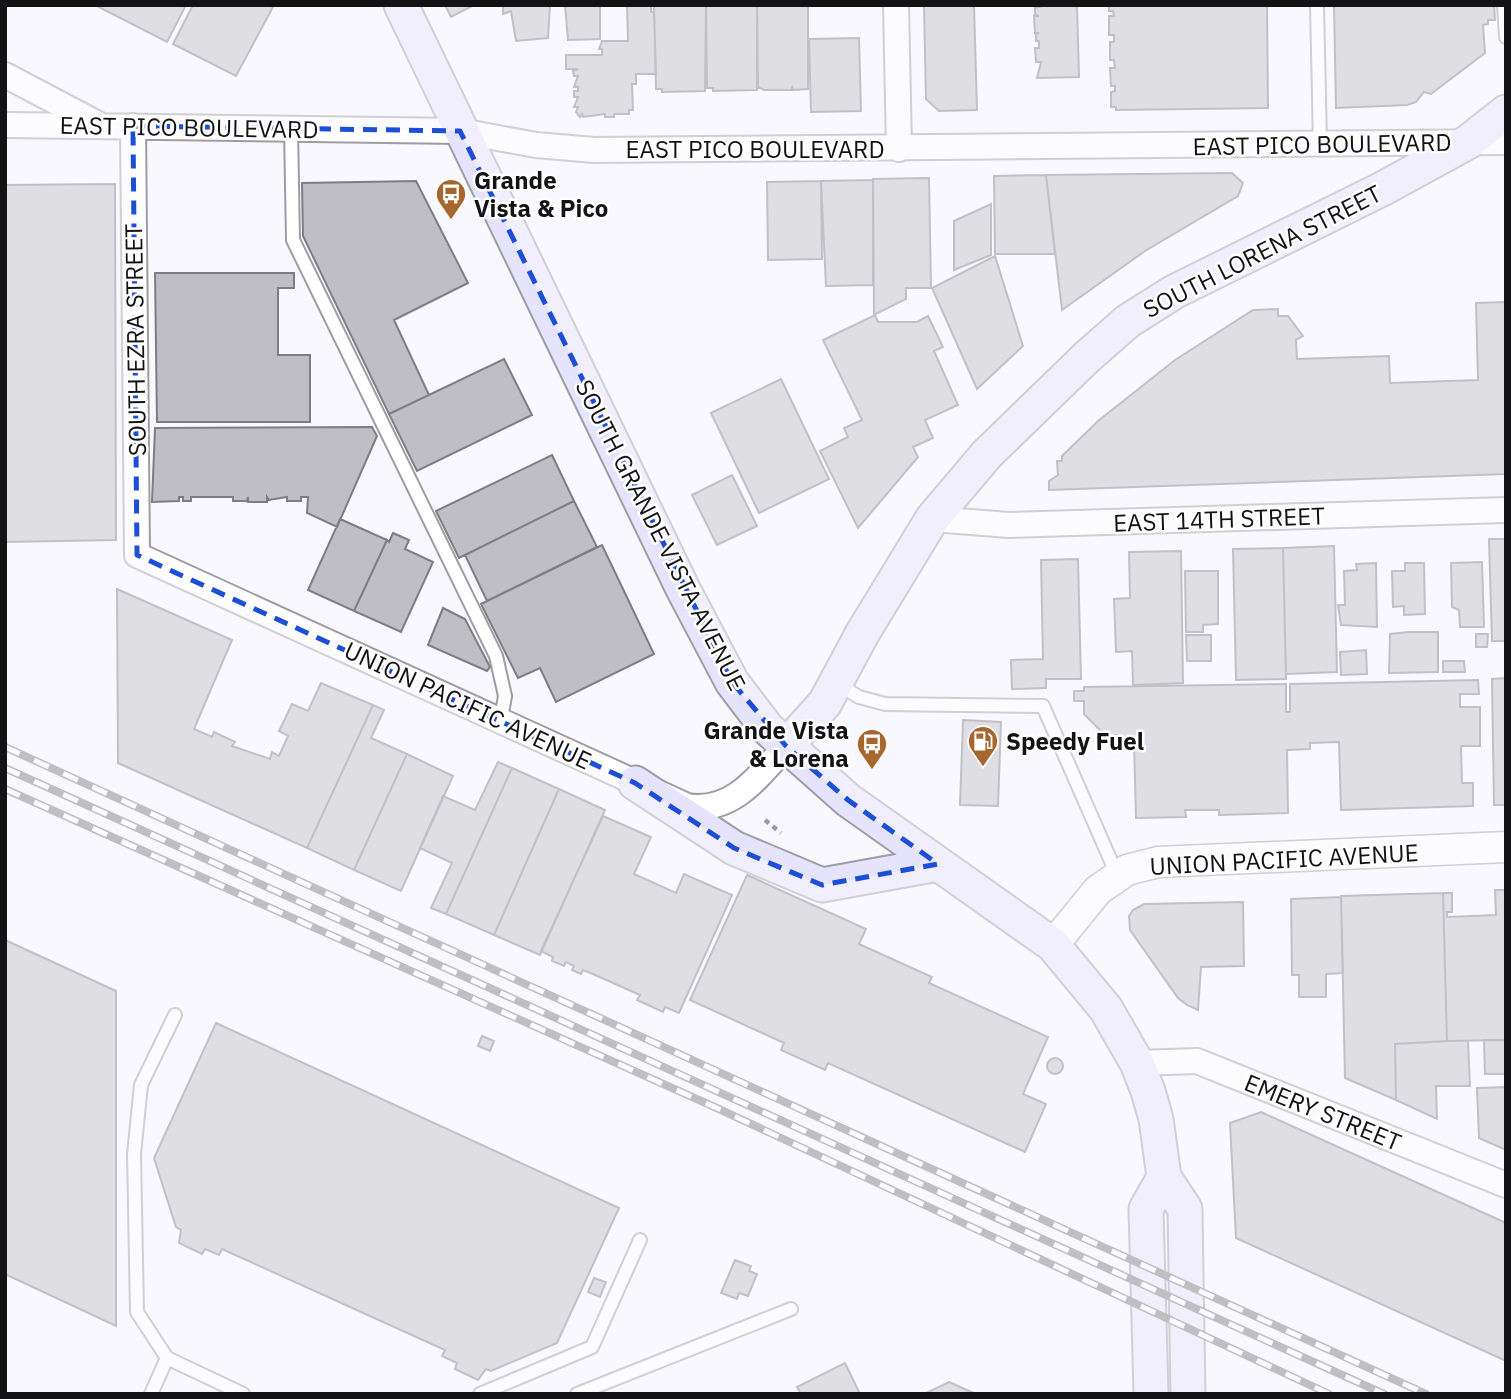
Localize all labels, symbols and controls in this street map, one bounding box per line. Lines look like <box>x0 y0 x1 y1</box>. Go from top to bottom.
street label: EAST PICO BOULEVARD <box>59 109 319 145</box>
street label: EAST PICO BOULEVARD <box>1192 126 1452 162</box>
street label: EAST PICO BOULEVARD <box>626 133 884 165</box>
place label: Grande Vista & Pico <box>474 164 608 224</box>
bus stop icon: Grande Vista & Pico <box>434 177 468 221</box>
street label: SOUTH LORENA STREET <box>1137 177 1387 325</box>
street label: SOUTH EZRA STREET <box>117 223 153 456</box>
street label: SOUTH GRANDE VISTA AVENUE <box>568 374 754 696</box>
street label: EAST 14TH STREET <box>1113 499 1326 539</box>
street label: UNION PACIFIC AVENUE <box>339 634 597 776</box>
place label: Grande Vista & Lorena <box>703 714 849 774</box>
fuel station icon: Speedy Fuel <box>966 724 1000 768</box>
place label: Speedy Fuel <box>1006 725 1144 757</box>
bus stop icon: Grande Vista & Lorena <box>855 727 889 771</box>
street label: UNION PACIFIC AVENUE <box>1149 836 1419 882</box>
street label: EMERY STREET <box>1240 1066 1406 1158</box>

